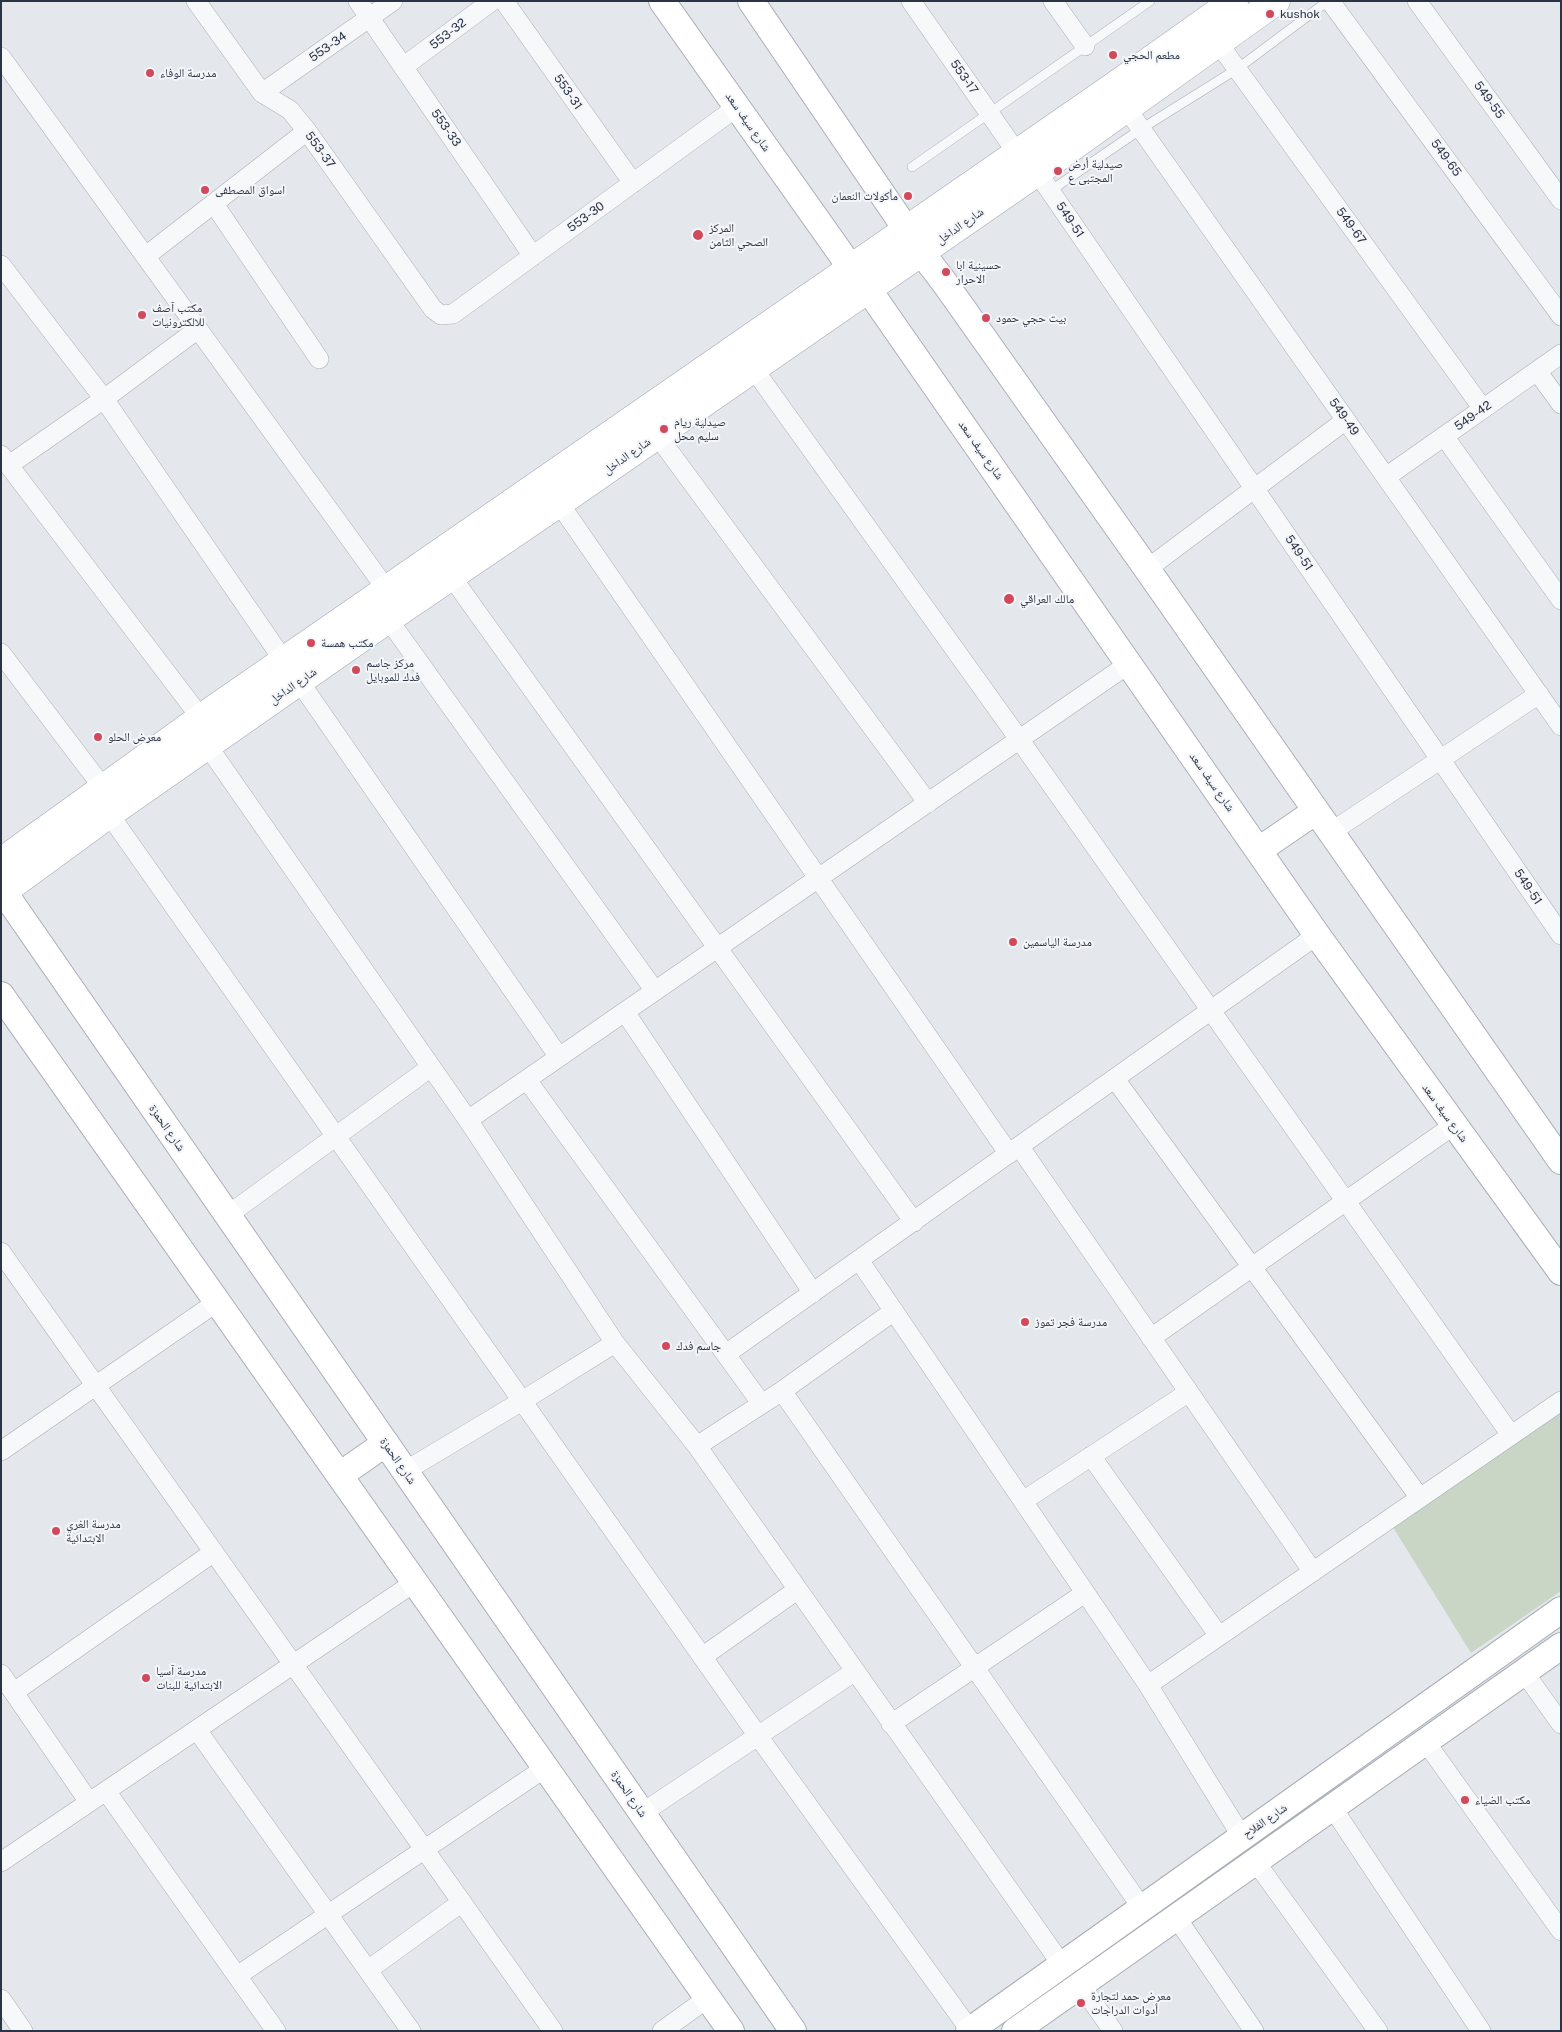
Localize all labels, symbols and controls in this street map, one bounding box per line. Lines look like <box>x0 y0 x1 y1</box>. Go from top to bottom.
place label: kushok <box>1280 7 1320 21</box>
marker: kushok <box>1264 8 1276 20</box>
street label: 553-32 <box>427 16 469 52</box>
street label: 553-34 <box>306 29 350 65</box>
place label: مطعم الحجي <box>1123 48 1180 62</box>
marker: مطعم الحجي <box>1107 49 1119 61</box>
street label: 553-17 <box>947 57 981 97</box>
place label: مدرسة الوفاء <box>160 66 216 80</box>
marker: مدرسة الوفاء <box>144 67 156 79</box>
street label: 553-31 <box>551 72 585 112</box>
street label: 549-55 <box>1471 79 1507 121</box>
street label: شارع سيف سعد <box>722 90 774 154</box>
street label: 553-33 <box>428 106 464 150</box>
street label: 553-37 <box>302 129 338 171</box>
street label: 549-65 <box>1428 137 1464 179</box>
place label: صيدلية أرض المجتبى ع <box>1068 157 1123 185</box>
marker: صيدلية أرض المجتبى ع <box>1052 165 1064 177</box>
place label: اسواق المصطفى <box>215 183 285 197</box>
marker: اسواق المصطفى <box>199 184 211 196</box>
place label: مأكولات النعمان <box>832 189 898 203</box>
marker: مأكولات النعمان <box>902 190 914 202</box>
street label: 553-30 <box>565 199 607 235</box>
street label: 549-51 <box>1053 199 1087 241</box>
street label: شارع الداخل <box>934 205 986 247</box>
street label: 549-67 <box>1333 205 1369 247</box>
place label: المركز الصحي الثامن <box>709 221 768 249</box>
marker: المركز الصحي الثامن <box>691 228 705 242</box>
place label: حسينية ابا الاحرار <box>956 258 1001 286</box>
marker: حسينية ابا الاحرار <box>940 266 952 278</box>
place label: مكتب آصف للالكترونيات <box>152 301 205 329</box>
marker: مكتب آصف للالكترونيات <box>136 309 148 321</box>
place label: بيت حجي حمود <box>996 311 1066 325</box>
marker: بيت حجي حمود <box>980 312 992 324</box>
street label: 549-49 <box>1326 396 1362 438</box>
street label: 549-42 <box>1452 398 1494 434</box>
place label: صيدلية ريام سليم محل <box>674 415 726 443</box>
street label: شارع سيف سعد <box>955 418 1007 482</box>
marker: صيدلية ريام سليم محل <box>658 423 670 435</box>
street label: شارع الداخل <box>601 435 653 477</box>
street label: 549-51 <box>1282 532 1316 574</box>
marker: مالك العراقي <box>1002 592 1016 606</box>
place label: مالك العراقي <box>1020 592 1074 606</box>
place label: مكتب همسة <box>321 636 373 650</box>
marker: مكتب همسة <box>305 637 317 649</box>
place label: مركز جاسم فدك للموبايل <box>366 656 420 684</box>
marker: مركز جاسم فدك للموبايل <box>350 664 362 676</box>
street label: شارع الداخل <box>267 665 319 707</box>
place label: معرض الحلو <box>108 730 161 744</box>
marker: معرض الحلو <box>92 731 104 743</box>
street label: شارع سيف سعد <box>1186 750 1238 814</box>
street label: 549-51 <box>1511 866 1545 908</box>
place label: مدرسة الياسمين <box>1023 935 1092 949</box>
marker: مدرسة الياسمين <box>1007 936 1019 948</box>
street label: شارع سيف سعد <box>1419 1081 1471 1145</box>
street label: شارع الحمزة <box>146 1102 188 1154</box>
place label: مدرسة فجر تموز <box>1035 1315 1107 1329</box>
marker: مدرسة فجر تموز <box>1019 1316 1031 1328</box>
place label: جاسم فدك <box>676 1339 721 1353</box>
marker: جاسم فدك <box>660 1340 672 1352</box>
street label: شارع الحمزة <box>377 1435 419 1487</box>
place label: مدرسة الغري الابتدائية <box>66 1517 121 1545</box>
marker: مدرسة الغري الابتدائية <box>50 1525 62 1537</box>
place label: مدرسة آسيا الابتدائية للبنات <box>156 1664 222 1692</box>
marker: مدرسة آسيا الابتدائية للبنات <box>140 1672 152 1684</box>
street label: شارع الحمزة <box>608 1768 650 1820</box>
place label: مكتب الضياء <box>1475 1793 1530 1807</box>
marker: مكتب الضياء <box>1459 1794 1471 1806</box>
street label: شارع الفلاح <box>1240 1801 1290 1841</box>
place label: معرض حمد لتجارة أدوات الدراجات <box>1091 1989 1171 2017</box>
marker: معرض حمد لتجارة أدوات الدراجات <box>1075 1997 1087 2009</box>

